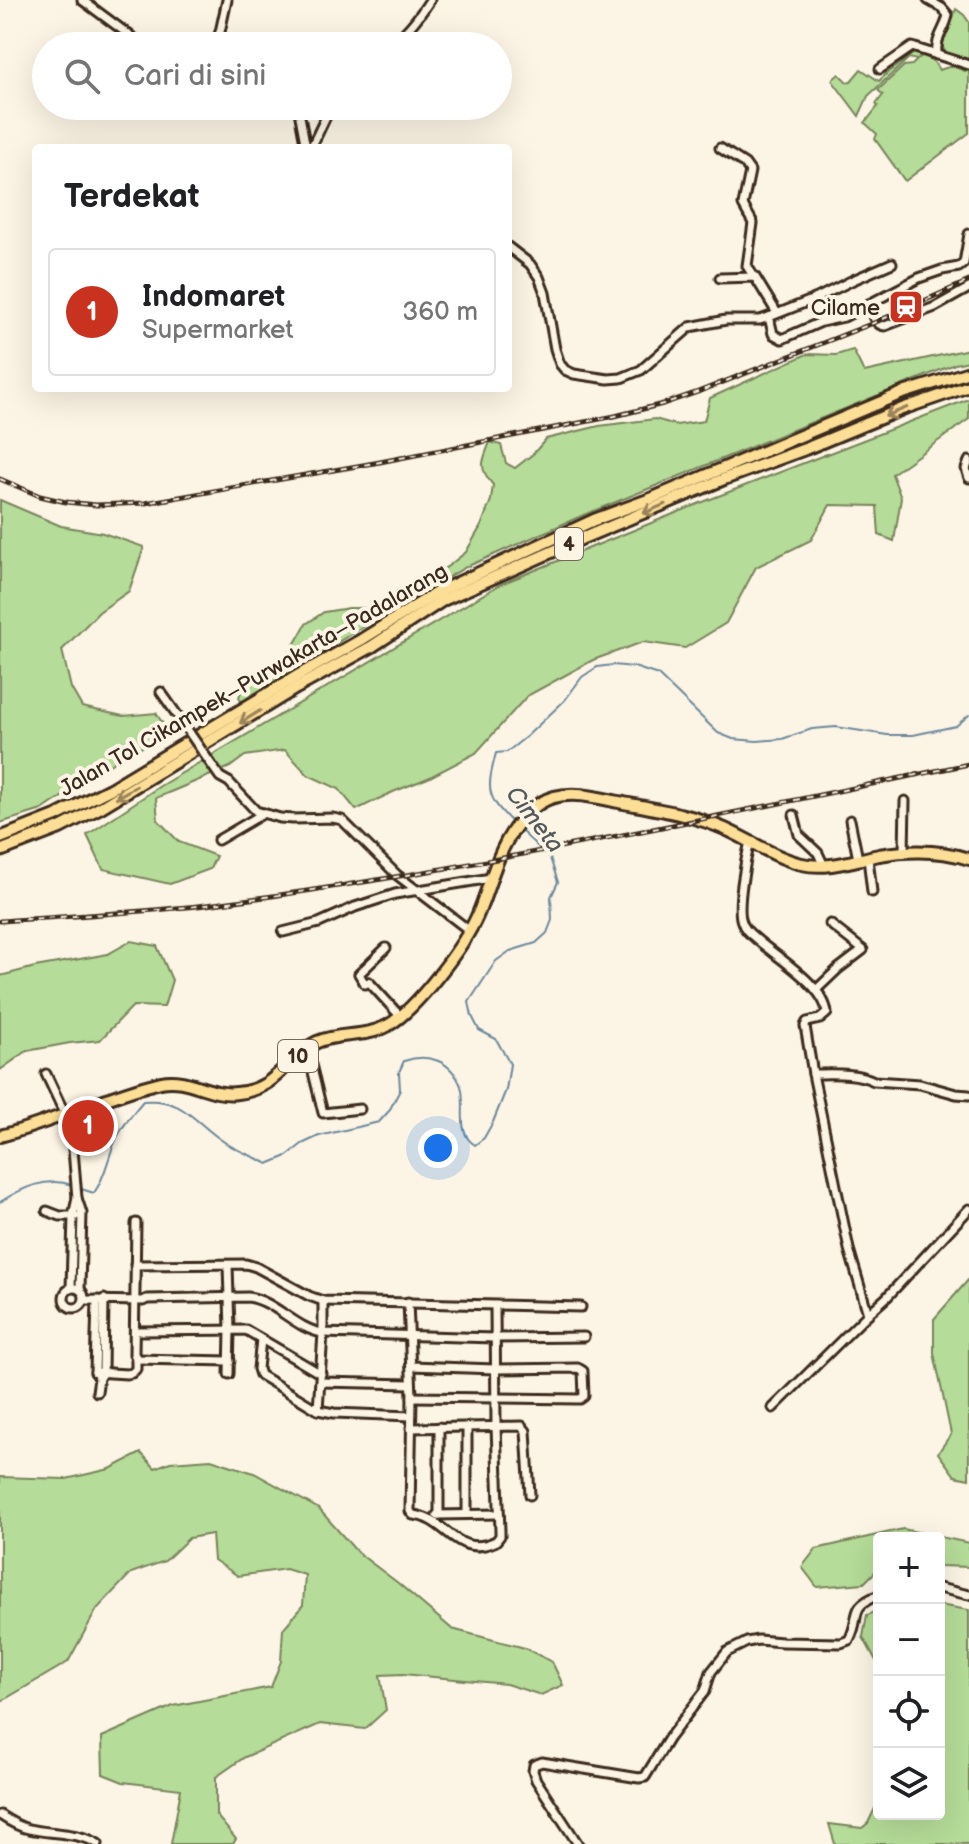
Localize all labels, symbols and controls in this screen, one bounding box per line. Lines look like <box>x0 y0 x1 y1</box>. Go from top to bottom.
search box <box>32 32 512 120</box>
icon: search <box>60 54 104 98</box>
text: Cari di sini <box>124 58 266 94</box>
text: Terdekat <box>64 176 199 217</box>
text: Indomaret <box>142 279 285 315</box>
station icon: Cilame <box>887 288 925 326</box>
place label: Cilame <box>811 295 880 322</box>
text: 1 <box>87 297 97 328</box>
text: 360 m <box>402 297 478 328</box>
text: Supermarket <box>142 315 293 346</box>
one-way arrow <box>884 406 909 420</box>
one-way arrow <box>643 503 667 517</box>
road number: 4 <box>555 528 583 560</box>
street label: Jalan Tol Cikampek–Purwakarta–Padalarang <box>55 558 453 803</box>
one-way arrow <box>239 710 262 726</box>
water label: Cimeta <box>500 780 570 858</box>
one-way arrow <box>115 784 138 800</box>
road number: 10 <box>278 1040 318 1072</box>
pin: 1 <box>62 1096 114 1156</box>
your location <box>418 1128 458 1168</box>
map controls <box>873 1532 945 1820</box>
button: + <box>873 1532 945 1604</box>
button: − <box>873 1604 945 1676</box>
button: locate <box>873 1676 945 1748</box>
button: layers <box>873 1748 945 1820</box>

